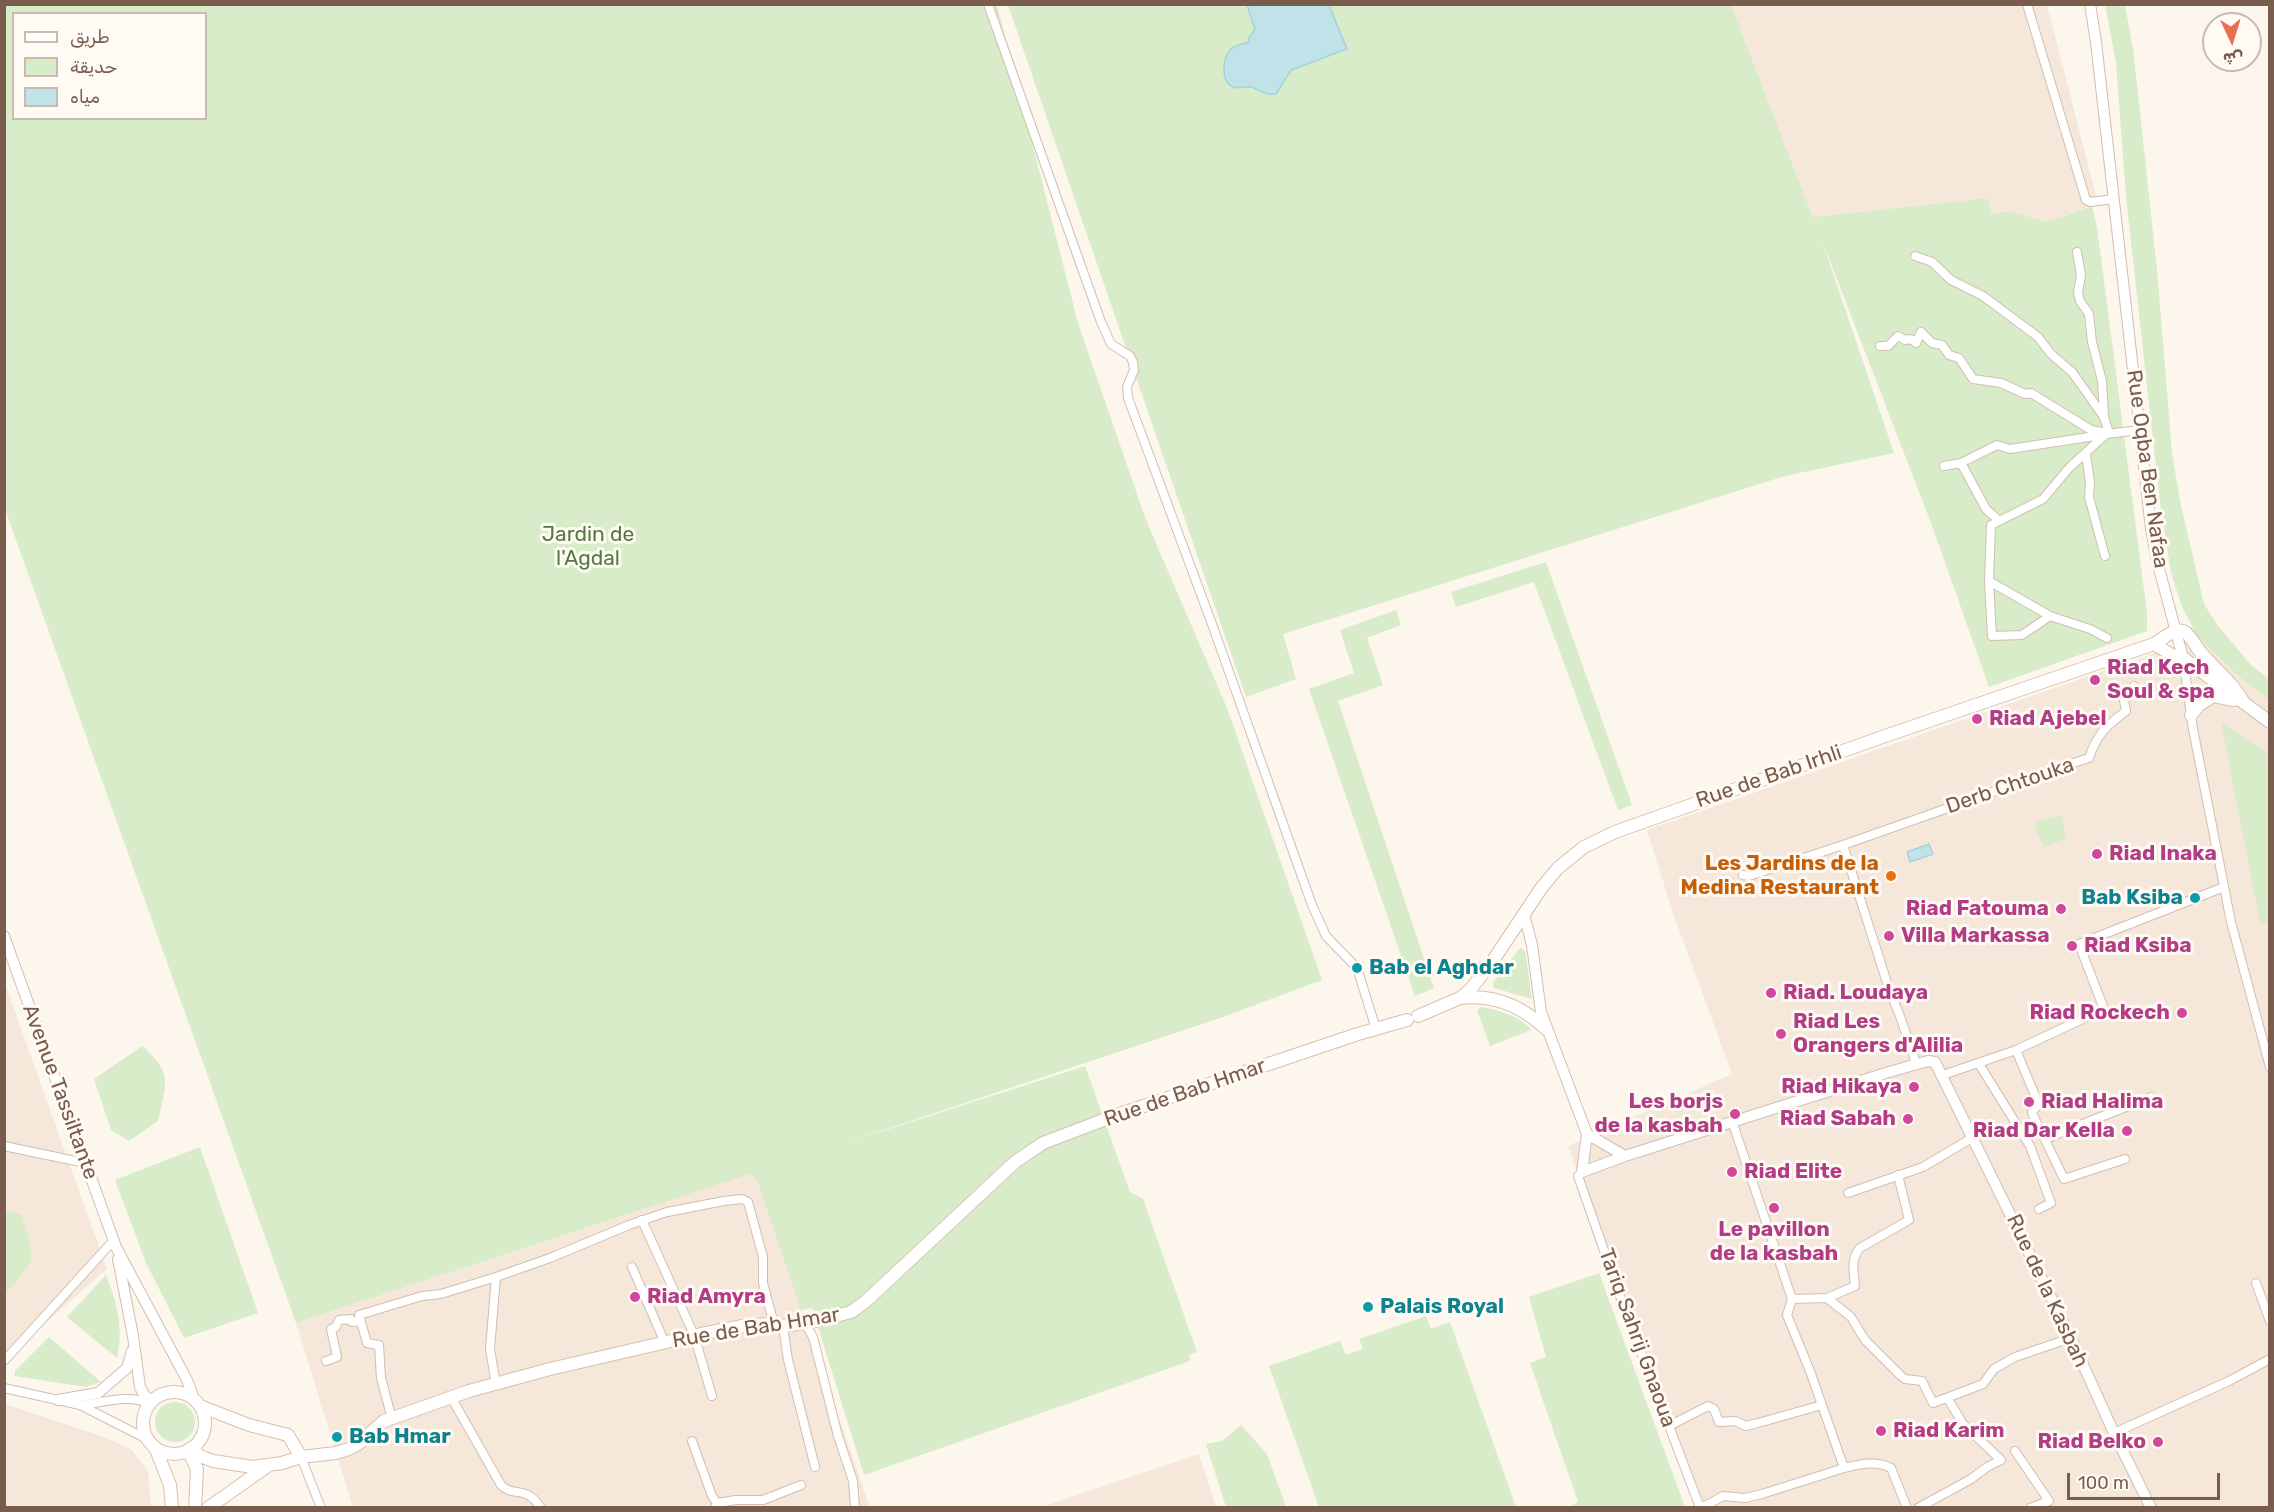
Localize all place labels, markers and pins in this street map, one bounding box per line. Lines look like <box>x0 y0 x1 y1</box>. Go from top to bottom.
place label: Riad Kech Soul & spa <box>2107 655 2215 705</box>
marker: Riad Kech Soul & spa <box>2088 673 2102 687</box>
place label: Riad Ajebel <box>1989 706 2106 732</box>
marker: Riad Ajebel <box>1970 712 1984 726</box>
place label: Riad Inaka <box>2109 841 2217 867</box>
marker: Riad Inaka <box>2090 847 2104 861</box>
place label: Les Jardins de la Medina Restaurant <box>1681 851 1879 901</box>
marker: Les Jardins de la Medina Restaurant <box>1884 869 1898 883</box>
place label: Bab Ksiba <box>2081 885 2183 911</box>
marker: Bab Ksiba <box>2188 891 2202 905</box>
place label: Riad Fatouma <box>1906 896 2049 922</box>
marker: Riad Fatouma <box>2054 902 2068 916</box>
place label: Villa Markassa <box>1901 923 2050 949</box>
marker: Villa Markassa <box>1882 929 1896 943</box>
place label: Riad Ksiba <box>2084 933 2192 959</box>
marker: Riad Ksiba <box>2065 939 2079 953</box>
place label: Bab el Aghdar <box>1369 955 1514 981</box>
marker: Bab el Aghdar <box>1350 961 1364 975</box>
place label: Riad. Loudaya <box>1783 980 1928 1006</box>
marker: Riad. Loudaya <box>1764 986 1778 1000</box>
place label: Riad Rockech <box>2029 1000 2170 1026</box>
marker: Riad Rockech <box>2175 1006 2189 1020</box>
place label: Riad Les Orangers d'Alilia <box>1793 1009 1963 1059</box>
marker: Riad Les Orangers d'Alilia <box>1774 1027 1788 1041</box>
place label: Riad Hikaya <box>1781 1074 1902 1100</box>
marker: Riad Hikaya <box>1907 1080 1921 1094</box>
place label: Les borjs de la kasbah <box>1595 1089 1723 1139</box>
place label: Riad Halima <box>2041 1089 2163 1115</box>
marker: Riad Halima <box>2022 1095 2036 1109</box>
place label: Riad Sabah <box>1780 1106 1896 1132</box>
marker: Les borjs de la kasbah <box>1728 1107 1742 1121</box>
marker: Riad Sabah <box>1901 1112 1915 1126</box>
place label: Riad Dar Kella <box>1973 1118 2115 1144</box>
marker: Riad Dar Kella <box>2120 1124 2134 1138</box>
place label: Riad Elite <box>1744 1159 1842 1185</box>
marker: Riad Elite <box>1725 1165 1739 1179</box>
marker: Le pavillon de la kasbah <box>1767 1201 1781 1215</box>
place label: Le pavillon de la kasbah <box>1710 1217 1838 1267</box>
place label: Riad Amyra <box>647 1284 766 1310</box>
marker: Riad Amyra <box>628 1290 642 1304</box>
place label: Palais Royal <box>1380 1294 1504 1320</box>
marker: Palais Royal <box>1361 1300 1375 1314</box>
place label: Riad Karim <box>1893 1418 2005 1444</box>
place label: Bab Hmar <box>349 1424 451 1450</box>
marker: Riad Karim <box>1874 1424 1888 1438</box>
place label: Riad Belko <box>2037 1429 2146 1455</box>
marker: Bab Hmar <box>330 1430 344 1444</box>
marker: Riad Belko <box>2151 1435 2165 1449</box>

